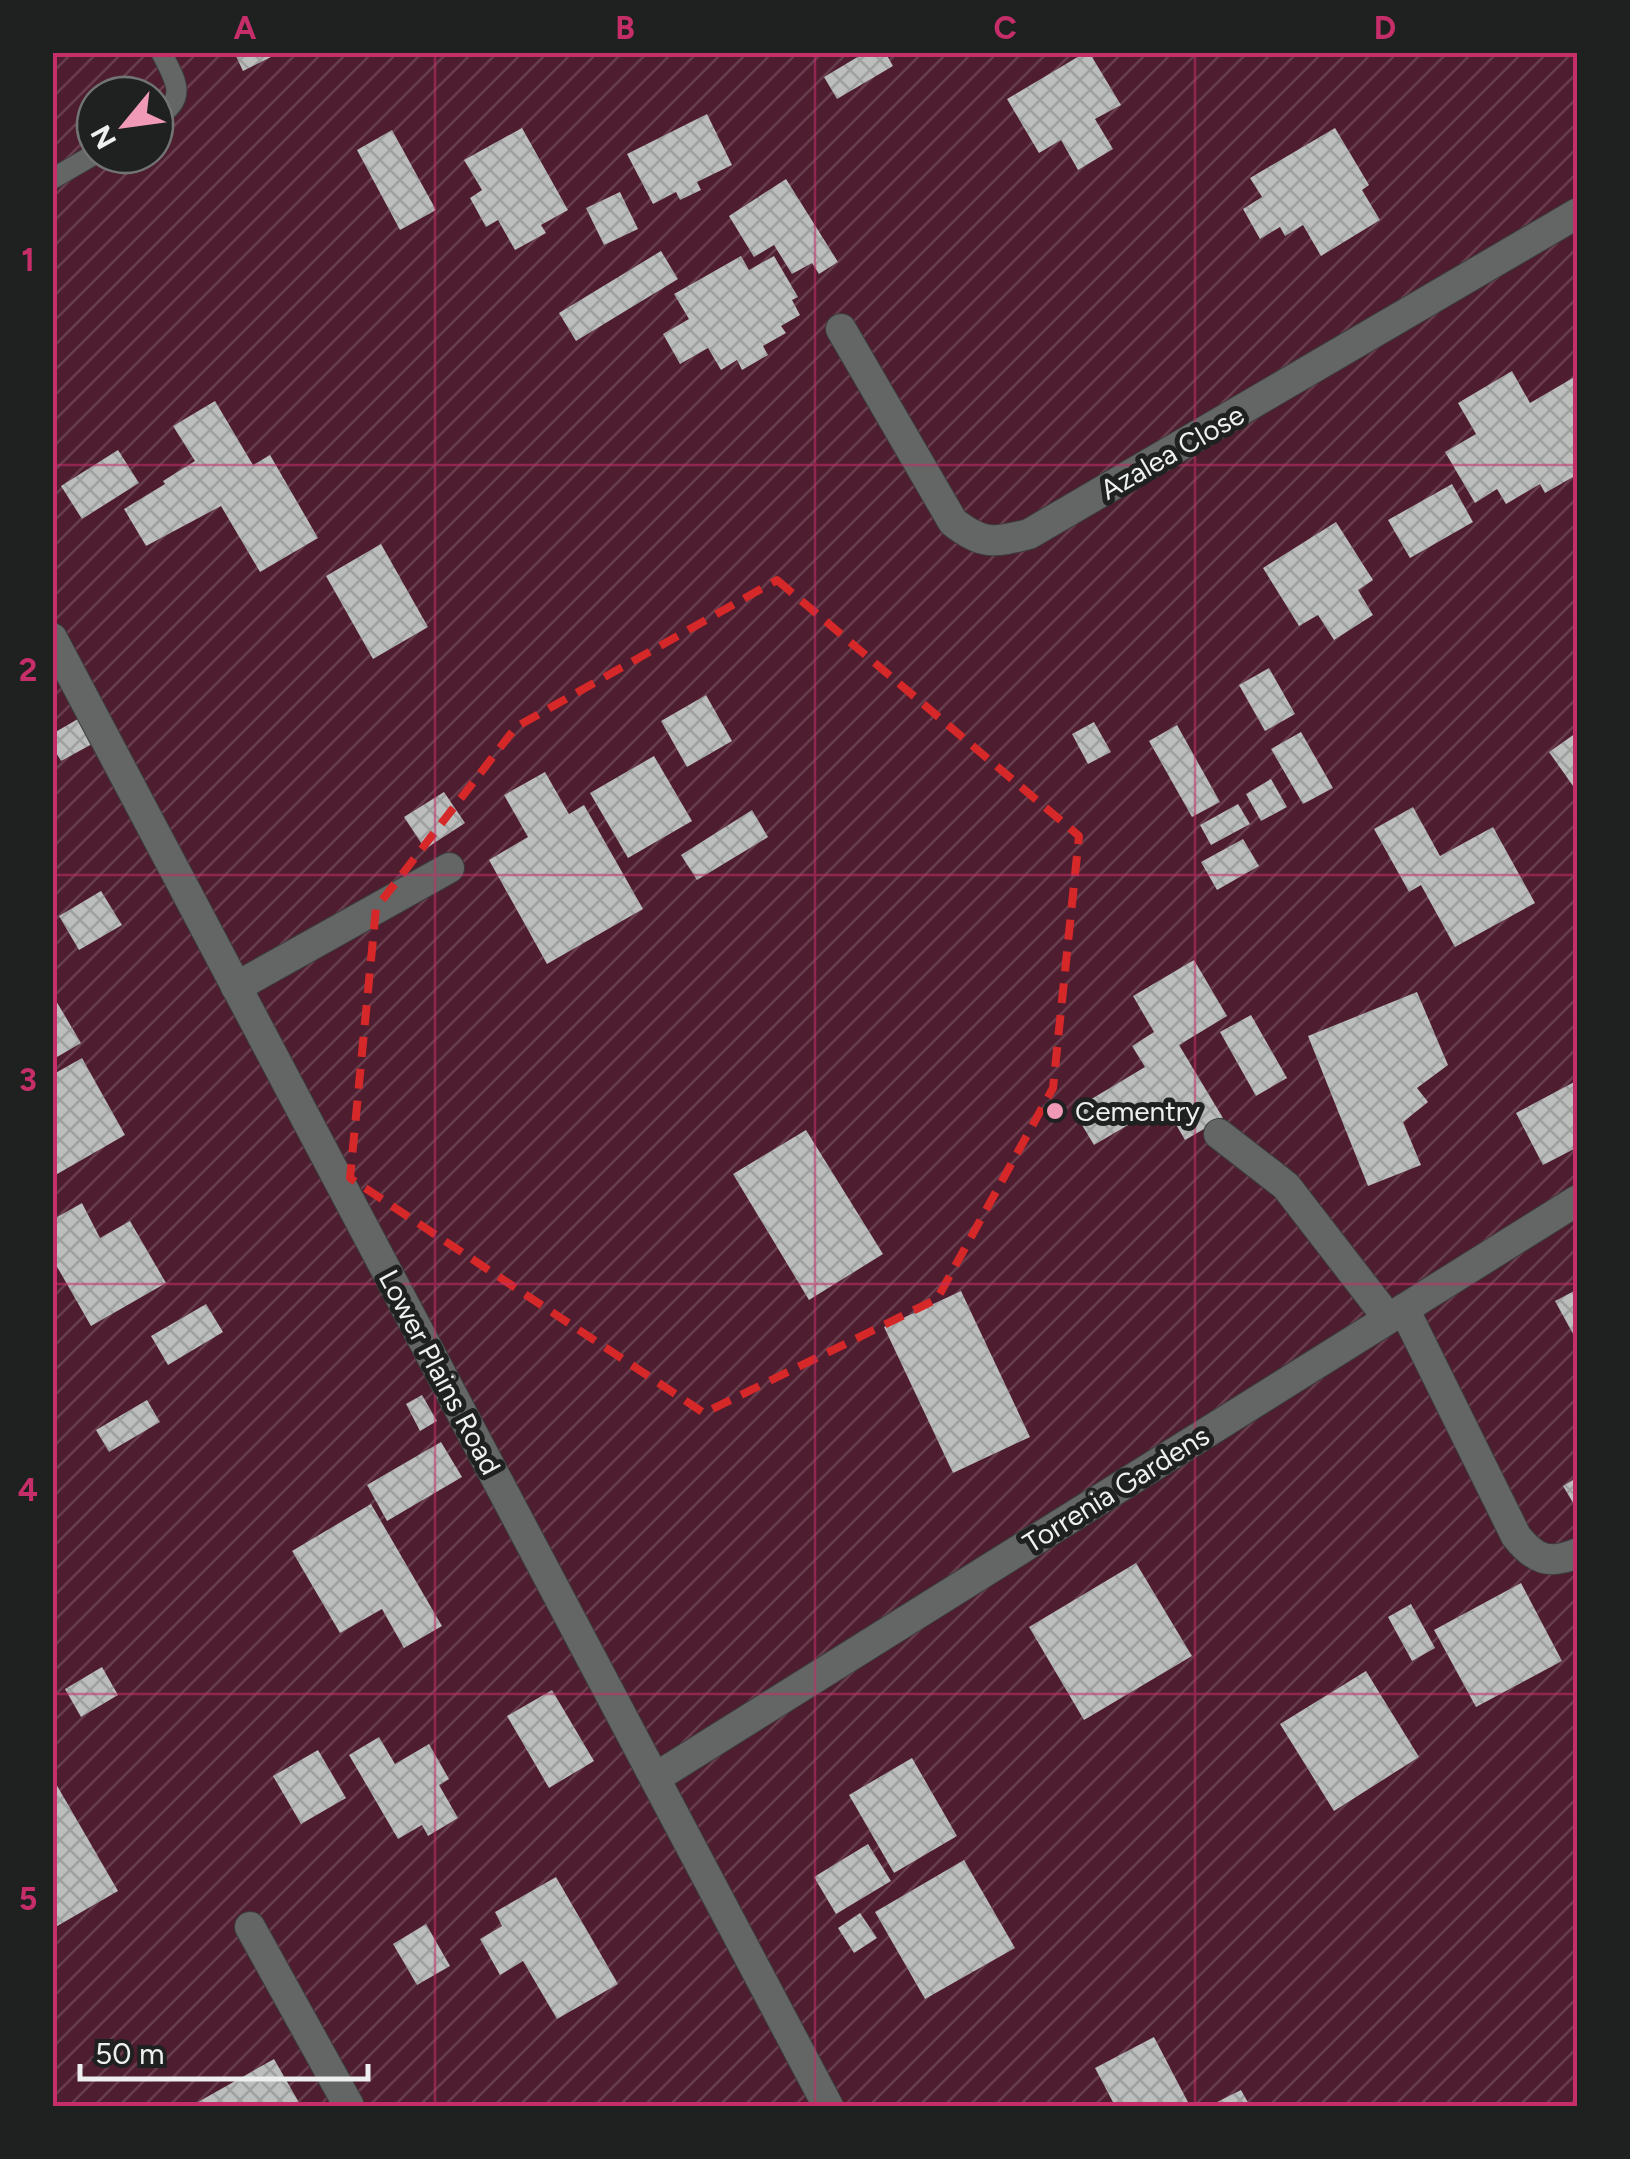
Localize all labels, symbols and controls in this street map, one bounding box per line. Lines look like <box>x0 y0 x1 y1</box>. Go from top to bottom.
text: A <box>234 9 257 47</box>
text: B <box>615 9 635 47</box>
text: C <box>993 9 1017 47</box>
text: D <box>1374 9 1396 47</box>
north arrow <box>75 75 175 175</box>
text: N <box>83 119 123 155</box>
text: 1 <box>21 241 35 279</box>
street label: Azalea Close <box>1094 397 1250 507</box>
text: 2 <box>19 651 37 689</box>
text: 3 <box>19 1061 37 1099</box>
place label: Cementry <box>1075 1094 1200 1128</box>
marker: Cementry <box>1044 1100 1066 1122</box>
street label: Lower Plains Road <box>372 1264 508 1480</box>
street label: Torrenia Gardens <box>1017 1418 1215 1560</box>
text: 4 <box>18 1471 38 1509</box>
text: 5 <box>19 1880 37 1918</box>
scale bar <box>80 2019 368 2081</box>
text: 50 m <box>95 2035 164 2072</box>

